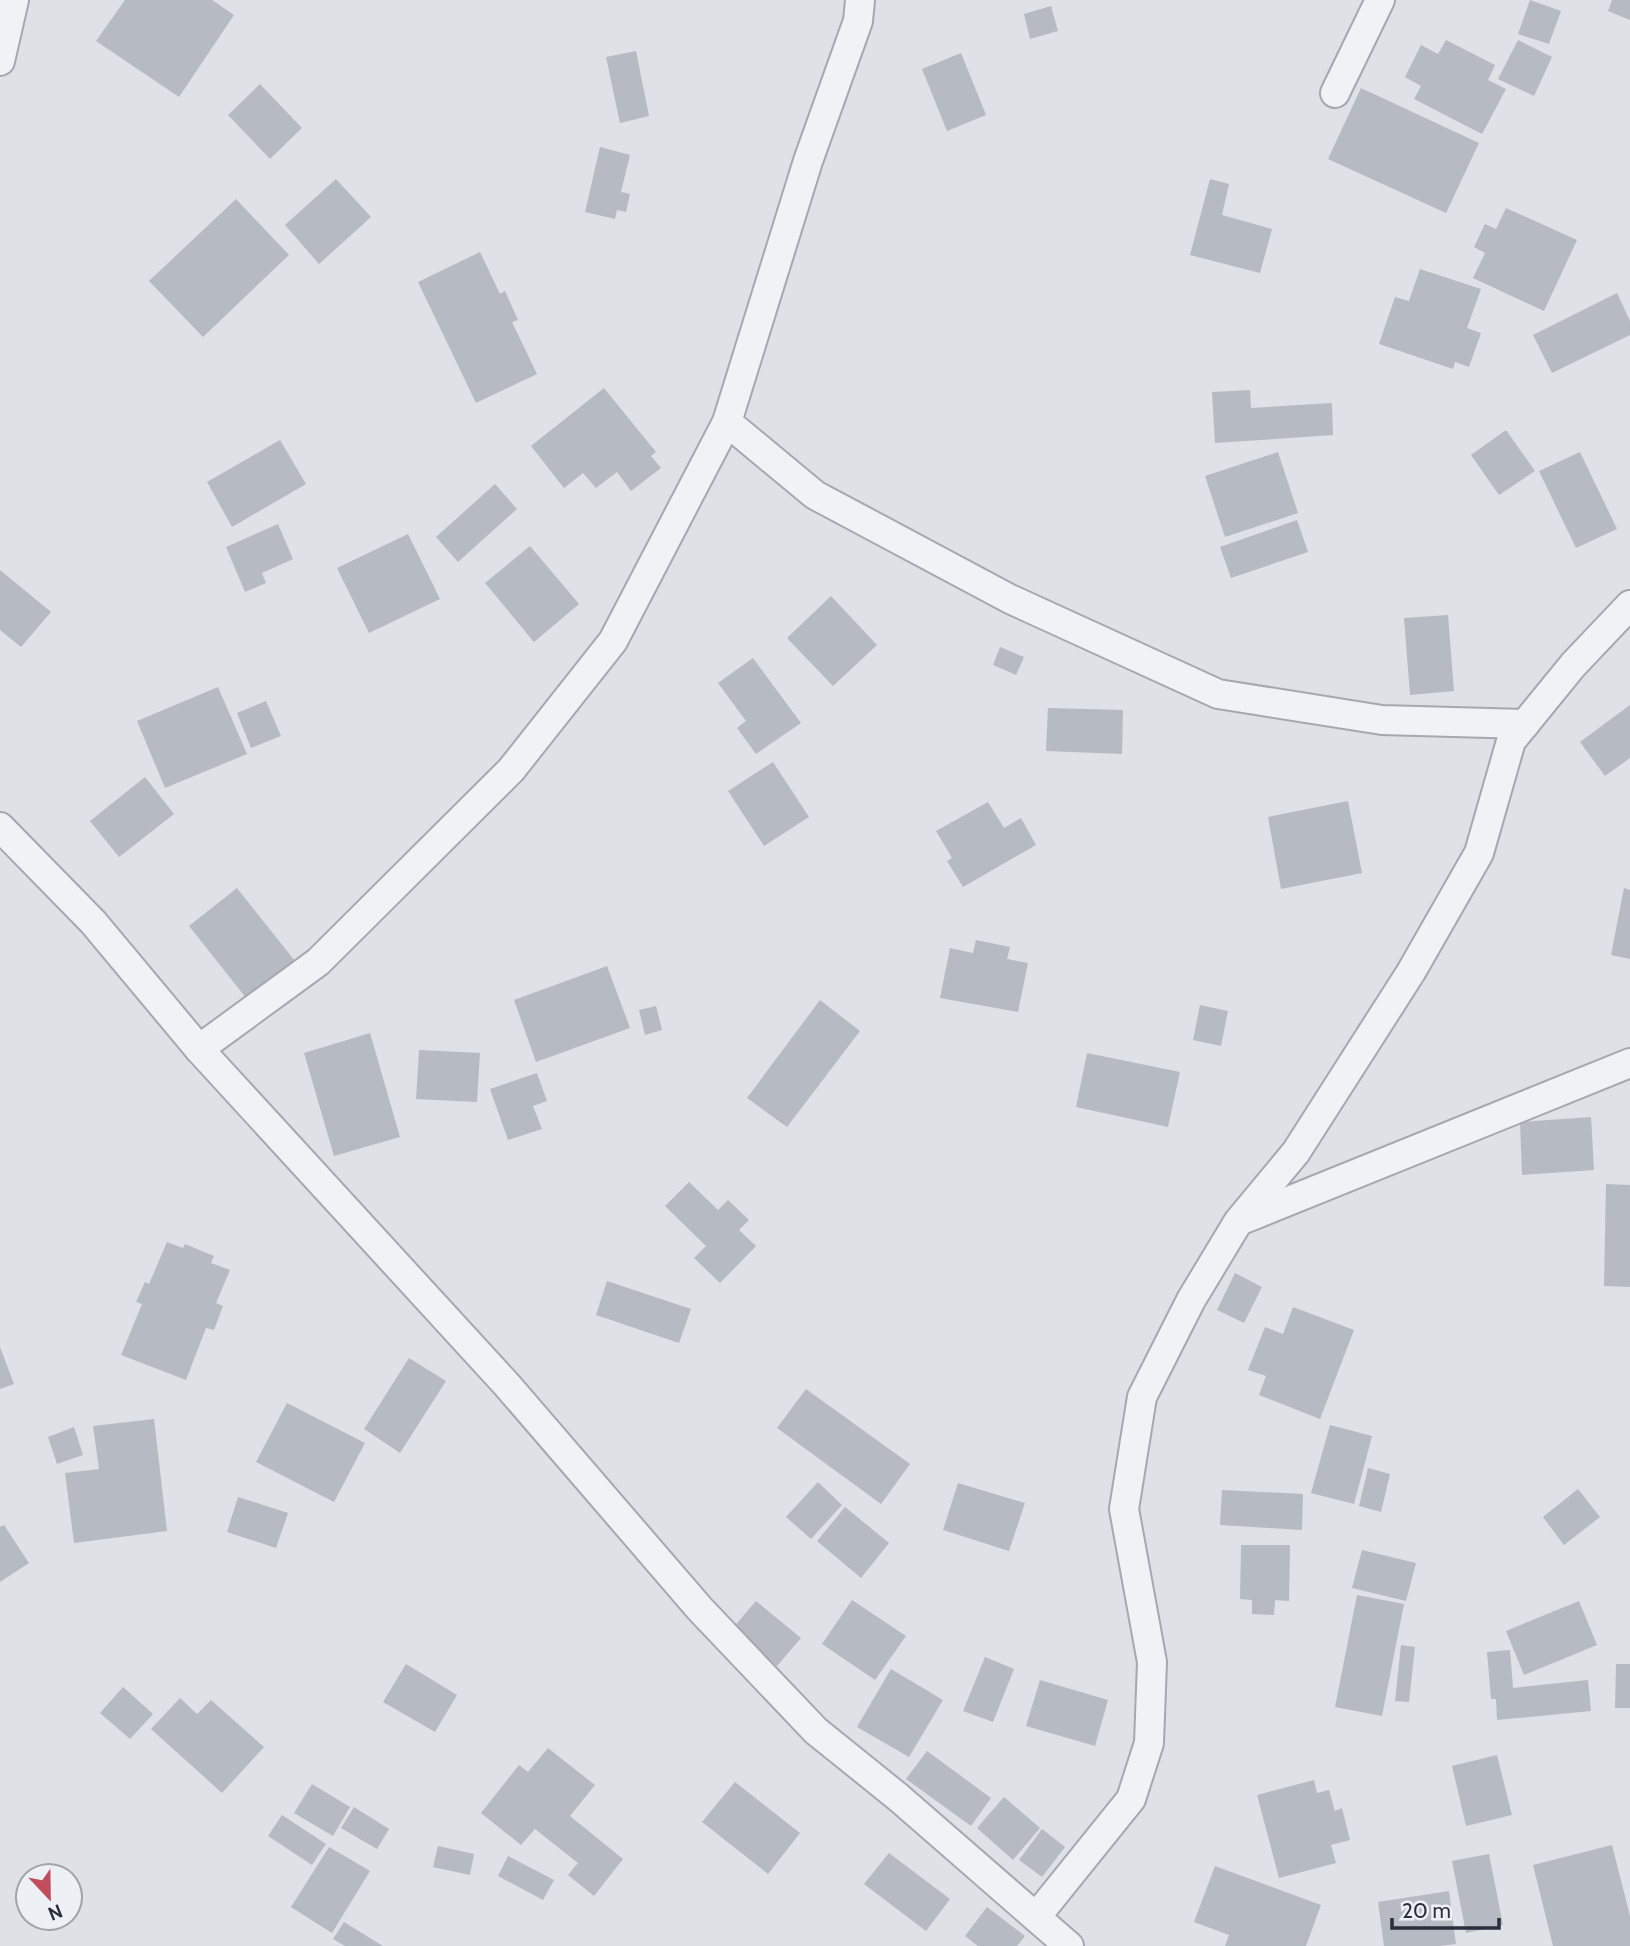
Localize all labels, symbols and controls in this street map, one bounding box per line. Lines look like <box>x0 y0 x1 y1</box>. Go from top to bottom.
north arrow <box>14 1862 84 1932</box>
scale bar <box>1392 1886 1499 1930</box>
text: 20 m <box>1402 1898 1451 1923</box>
text: N <box>45 1899 66 1925</box>

